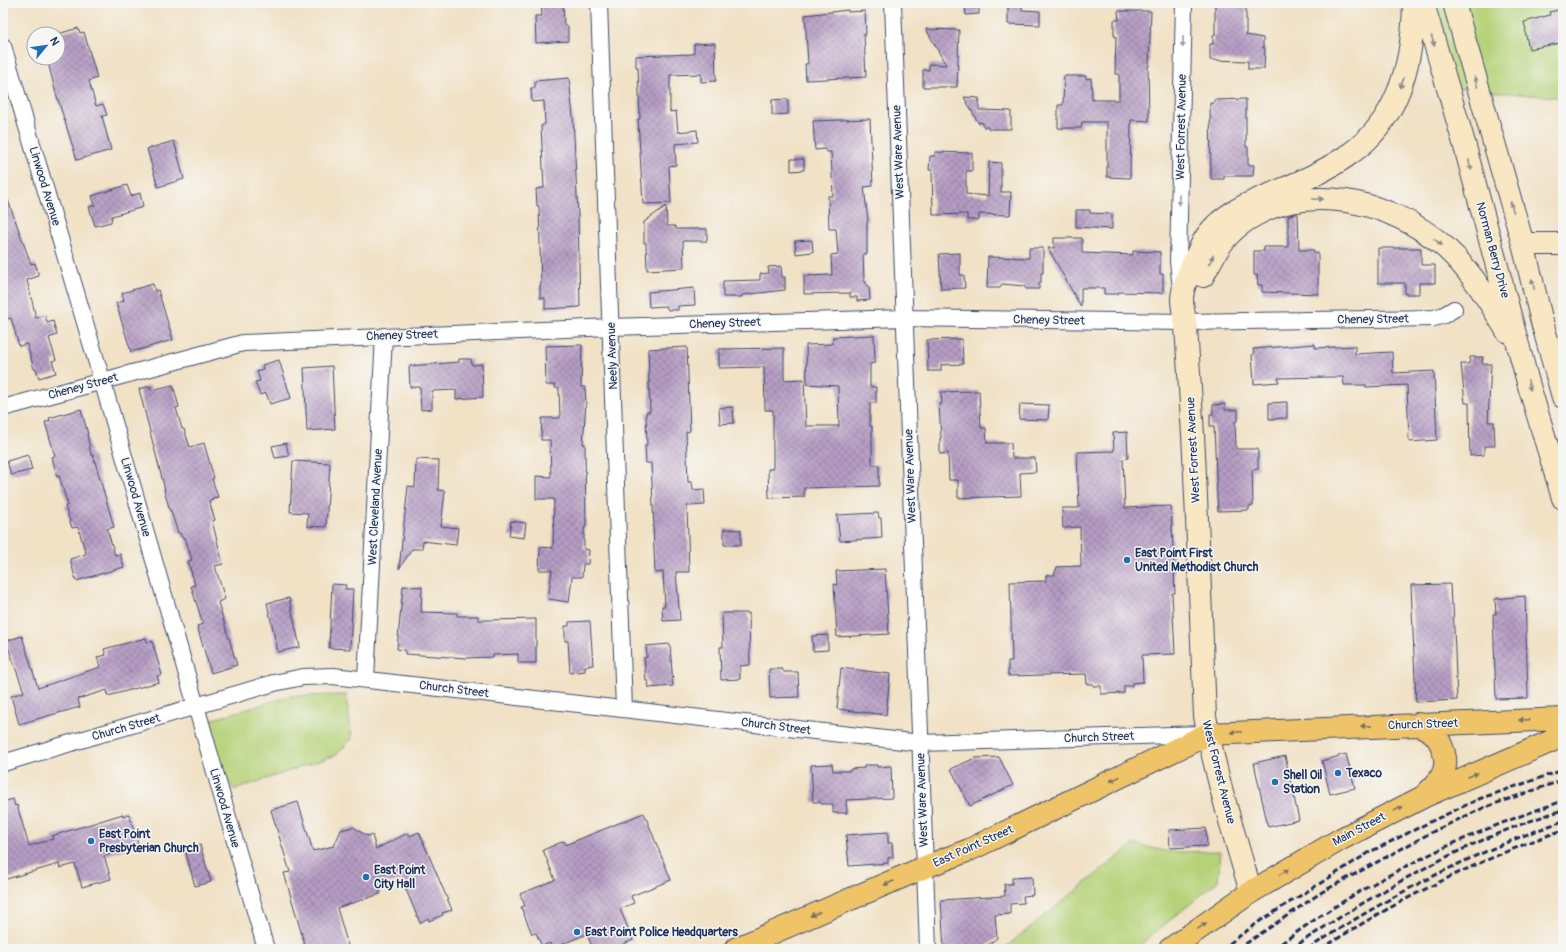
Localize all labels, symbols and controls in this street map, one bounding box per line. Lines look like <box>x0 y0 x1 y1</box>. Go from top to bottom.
north arrow <box>26 26 66 66</box>
text: N <box>47 35 62 48</box>
one-way arrow <box>1430 35 1436 47</box>
one-way arrow <box>1180 36 1186 49</box>
street label: West Forrest Avenue <box>1173 74 1190 180</box>
one-way arrow <box>1473 76 1479 88</box>
one-way arrow <box>1398 77 1404 89</box>
street label: West Ware Avenue <box>889 105 908 199</box>
street label: Linwood Avenue <box>25 145 64 228</box>
one-way arrow <box>1467 159 1473 171</box>
one-way arrow <box>1176 194 1182 207</box>
one-way arrow <box>1312 196 1325 202</box>
street label: Norman Berry Drive <box>1472 200 1513 300</box>
one-way arrow <box>1509 201 1515 213</box>
one-way arrow <box>1432 237 1443 246</box>
one-way arrow <box>1208 254 1214 266</box>
one-way arrow <box>1530 278 1536 290</box>
street label: Cheney Street <box>1337 311 1409 328</box>
street label: Cheney Street <box>1013 312 1085 329</box>
street label: Cheney Street <box>689 315 761 332</box>
street label: Neely Avenue <box>604 322 621 390</box>
street label: Cheney Street <box>366 327 438 344</box>
street label: Cheney Street <box>47 370 120 403</box>
one-way arrow <box>1527 379 1533 392</box>
street label: West Forrest Avenue <box>1183 397 1204 503</box>
street label: West Ware Avenue <box>901 429 920 523</box>
street label: West Cleveland Avenue <box>365 448 386 566</box>
street label: Linwood Avenue <box>117 456 154 539</box>
place label: East Point First United Methodist Church <box>1135 546 1259 575</box>
marker: East Point First United Methodist Church <box>1122 555 1132 565</box>
street label: Church Street <box>418 678 490 701</box>
street label: Church Street <box>90 711 162 744</box>
street label: Church Street <box>740 715 812 738</box>
street label: Church Street <box>1388 716 1459 733</box>
one-way arrow <box>1517 717 1530 723</box>
street label: West Forrest Avenue <box>1198 719 1239 825</box>
one-way arrow <box>1359 723 1372 729</box>
street label: Church Street <box>1064 729 1135 746</box>
one-way arrow <box>1230 729 1242 736</box>
street label: West Ware Avenue <box>913 753 932 847</box>
place label: Texaco <box>1345 766 1383 781</box>
street label: Linwood Avenue <box>206 767 243 850</box>
place label: Shell Oil Station <box>1283 768 1323 797</box>
marker: Texaco <box>1333 768 1343 778</box>
one-way arrow <box>1468 772 1479 778</box>
one-way arrow <box>1109 776 1121 782</box>
marker: Shell Oil Station <box>1270 777 1280 787</box>
one-way arrow <box>1392 806 1403 812</box>
street label: Main Street <box>1330 809 1389 850</box>
street label: East Point Street <box>931 822 1016 871</box>
place label: East Point Presbyterian Church <box>99 827 199 856</box>
marker: East Point Presbyterian Church <box>86 836 96 846</box>
place label: East Point City Hall <box>374 863 426 892</box>
one-way arrow <box>1278 869 1290 876</box>
marker: East Point City Hall <box>361 872 371 882</box>
one-way arrow <box>883 880 894 886</box>
one-way arrow <box>809 912 821 918</box>
one-way arrow <box>1197 922 1208 931</box>
place label: East Point Police Headquarters <box>585 925 739 940</box>
marker: East Point Police Headquarters <box>572 927 582 937</box>

